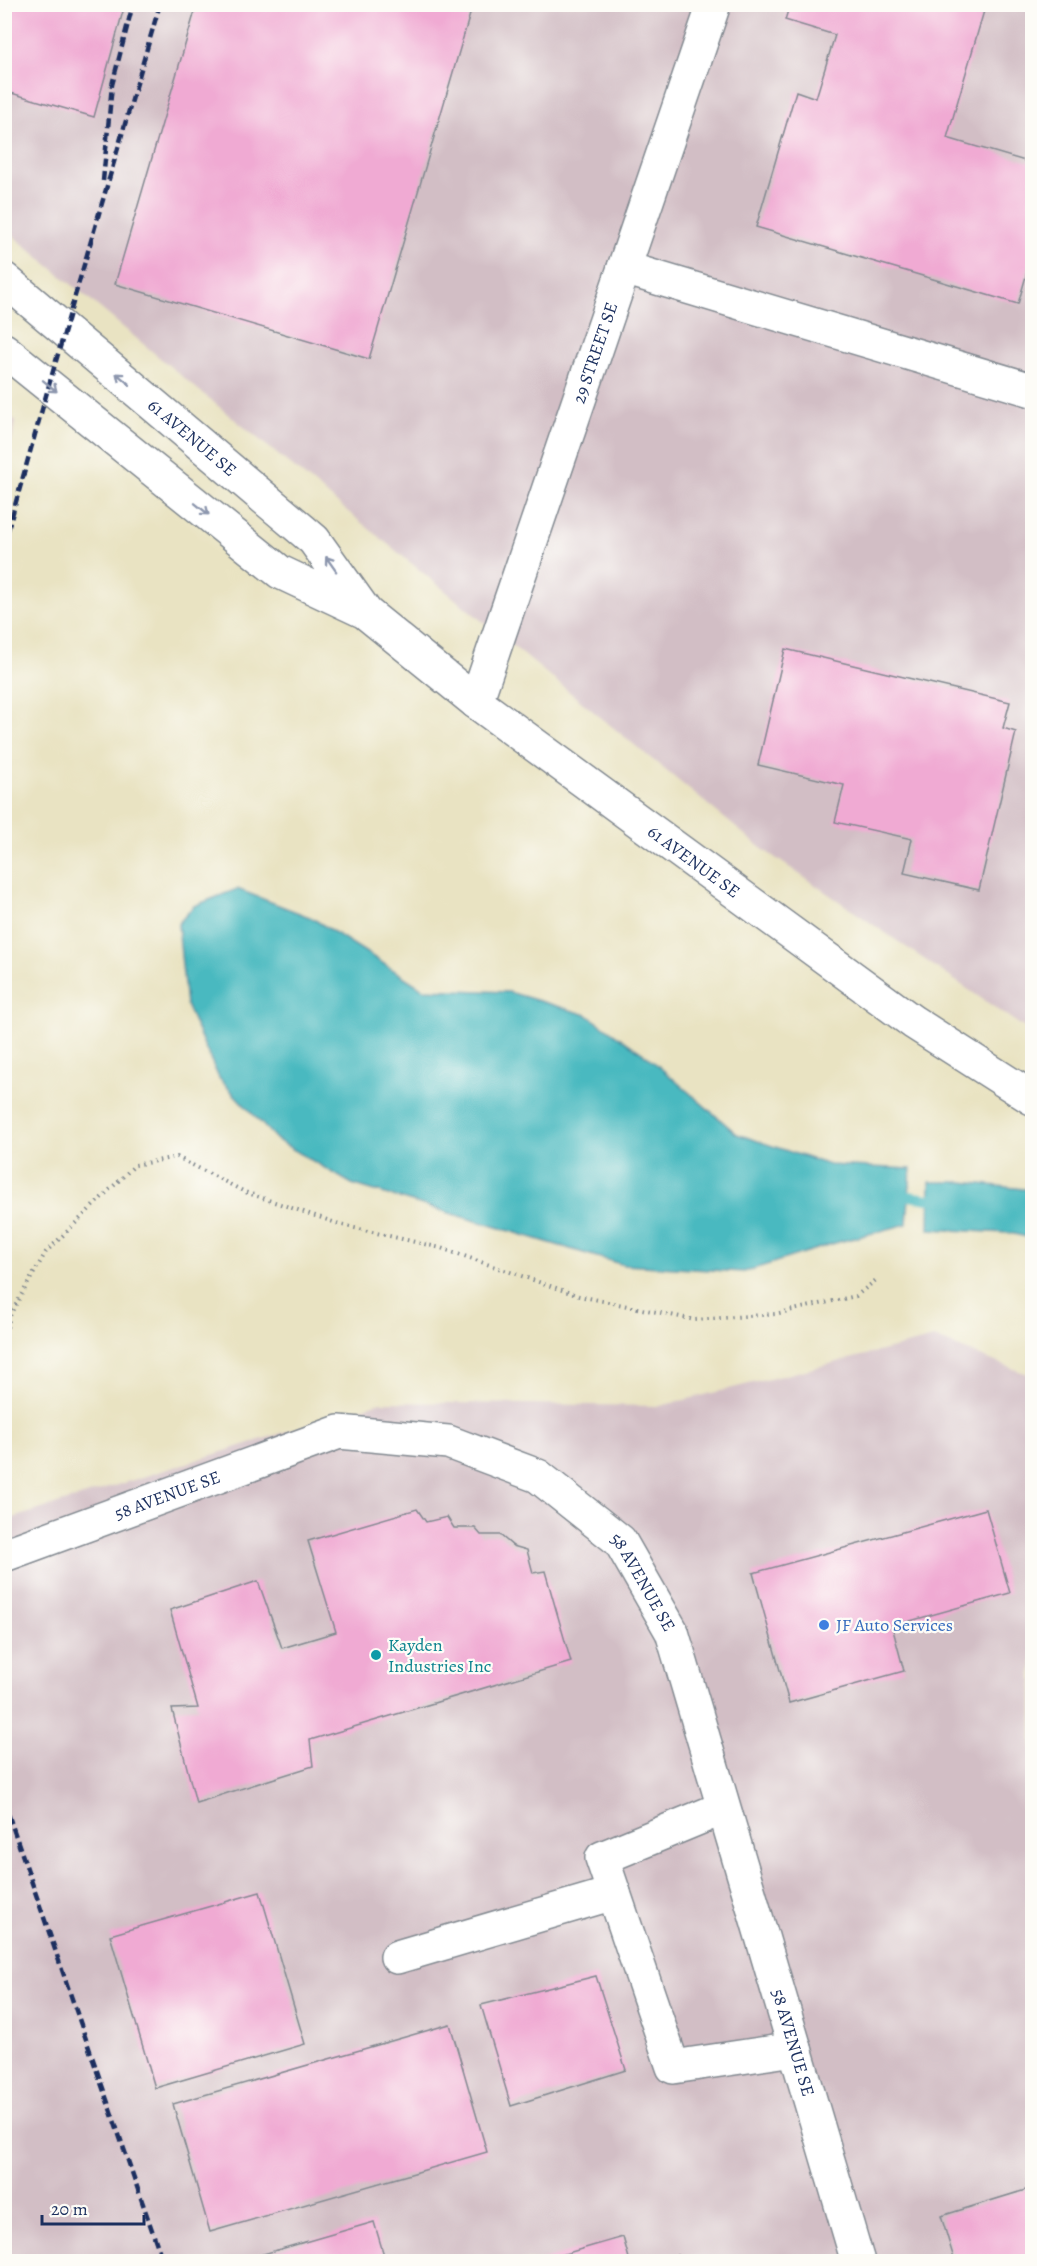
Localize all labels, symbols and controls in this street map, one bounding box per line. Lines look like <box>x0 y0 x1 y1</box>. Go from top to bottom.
street label: 29 STREET SE <box>567 299 623 407</box>
one-way arrow <box>116 372 131 386</box>
one-way arrow <box>42 380 58 393</box>
street label: 61 AVENUE SE <box>143 393 242 482</box>
one-way arrow <box>194 502 209 516</box>
one-way arrow <box>325 556 337 572</box>
street label: 61 AVENUE SE <box>643 820 745 903</box>
street label: 58 AVENUE SE <box>111 1465 224 1525</box>
street label: 58 AVENUE SE <box>606 1526 681 1636</box>
place label: JF Auto Services <box>836 1613 953 1637</box>
marker: JF Auto Services <box>817 1618 831 1632</box>
place label: Kayden Industries Inc <box>388 1633 491 1678</box>
marker: Kayden Industries Inc <box>369 1648 383 1662</box>
street label: 58 AVENUE SE <box>766 1986 820 2099</box>
scale bar <box>42 2188 144 2226</box>
text: 20 m <box>51 2197 88 2221</box>

